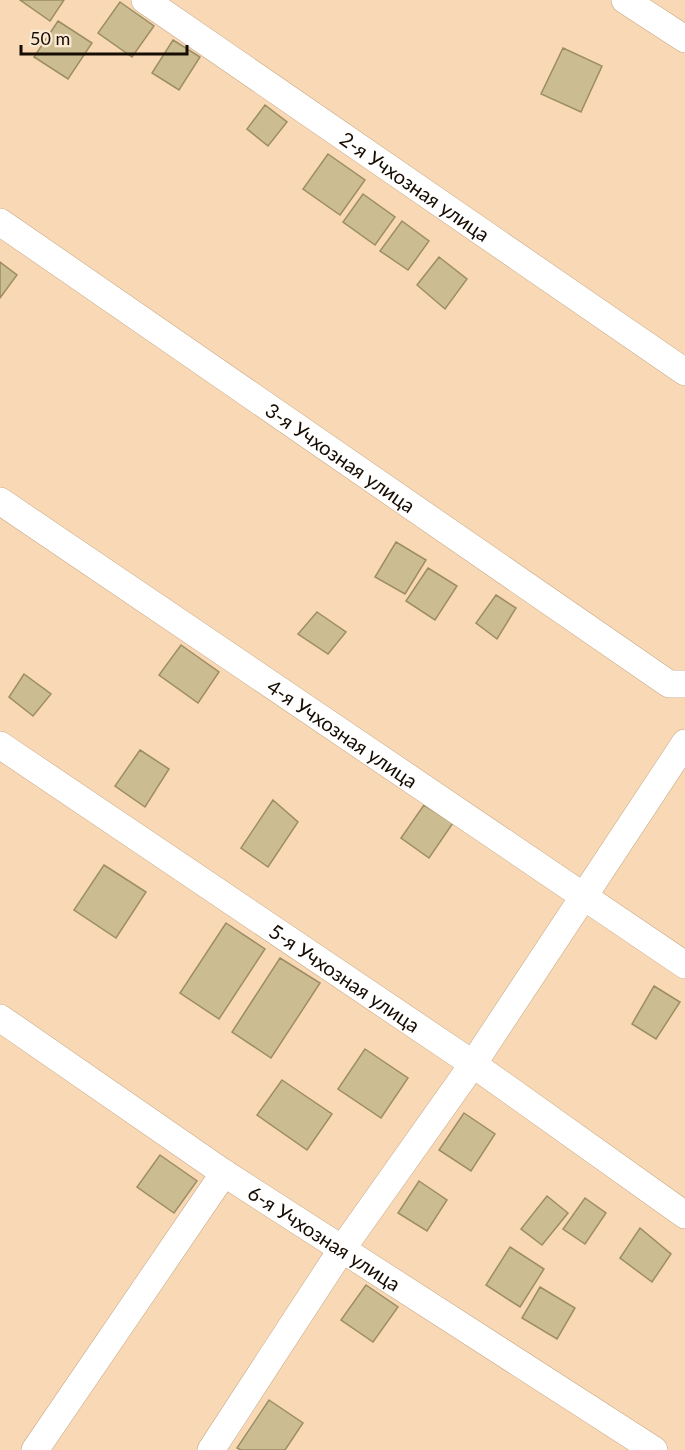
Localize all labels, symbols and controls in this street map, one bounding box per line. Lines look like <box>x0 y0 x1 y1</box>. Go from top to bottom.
scale bar <box>21 18 188 56</box>
text: 50 m <box>30 27 70 49</box>
street label: 2-я Учхозная улица <box>336 126 495 246</box>
street label: 3-я Учхозная улица <box>261 397 420 517</box>
street label: 4-я Учхозная улица <box>263 674 423 793</box>
street label: 5-я Учхозная улица <box>265 918 425 1037</box>
street label: 6-я Учхозная улица <box>244 1180 405 1296</box>

